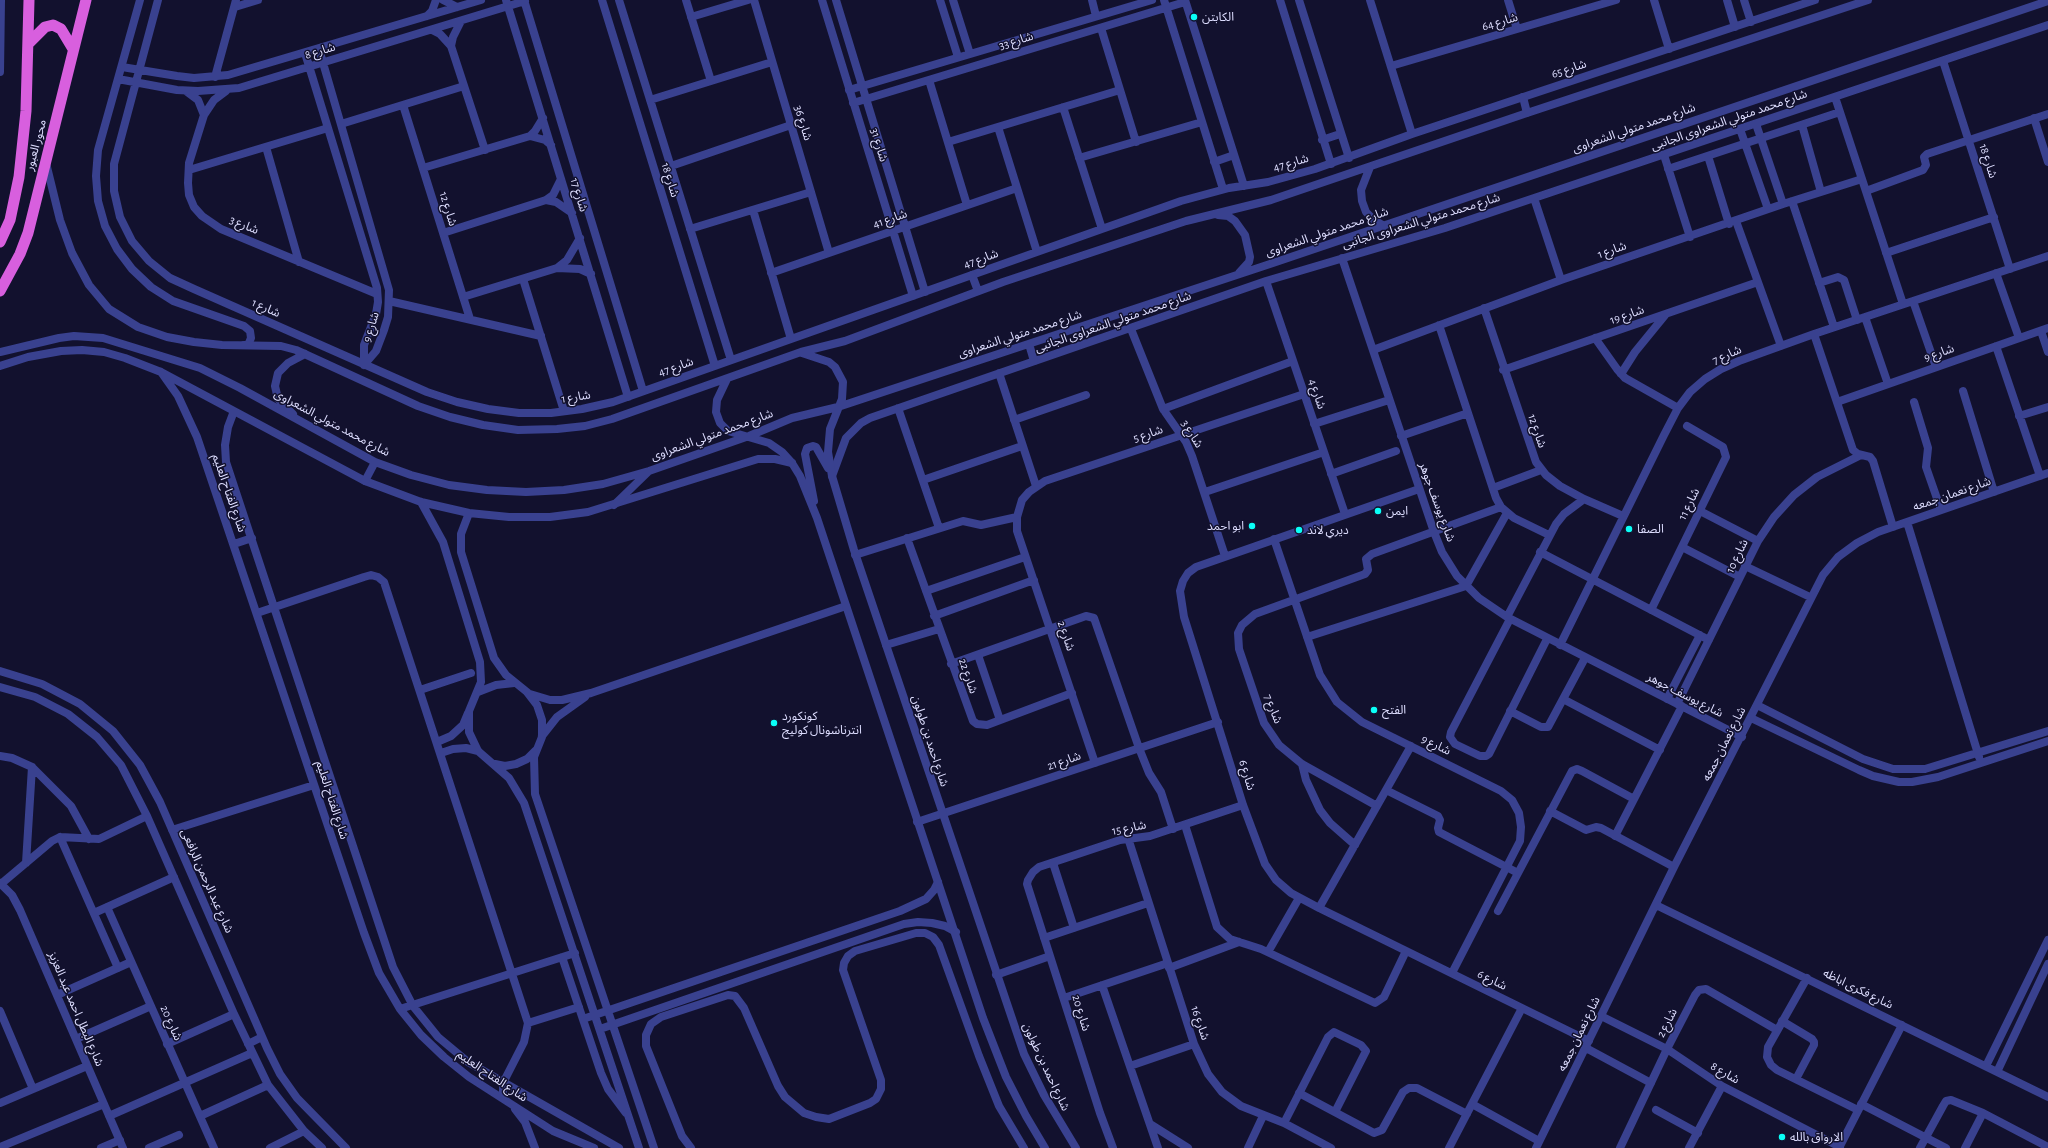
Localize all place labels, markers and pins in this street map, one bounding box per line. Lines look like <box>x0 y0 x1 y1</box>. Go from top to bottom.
place label: الكابتن <box>1202 10 1234 24</box>
marker: الكابتن <box>1189 12 1199 22</box>
place label: ايمن <box>1386 504 1408 518</box>
marker: ايمن <box>1373 506 1383 516</box>
place label: ابو احمد <box>1207 519 1244 533</box>
marker: ابو احمد <box>1247 521 1257 531</box>
place label: الصفا <box>1637 522 1664 536</box>
place label: ديري لاند <box>1307 523 1349 537</box>
marker: الصفا <box>1624 524 1634 534</box>
marker: ديري لاند <box>1294 525 1304 535</box>
place label: الفتح <box>1382 703 1406 717</box>
marker: الفتح <box>1369 705 1379 715</box>
place label: كونكورد انترناشونال كوليج <box>782 709 862 737</box>
marker: كونكورد انترناشونال كوليج <box>769 718 779 728</box>
place label: الارواق بالله <box>1790 1130 1843 1144</box>
marker: الارواق بالله <box>1777 1132 1787 1142</box>

